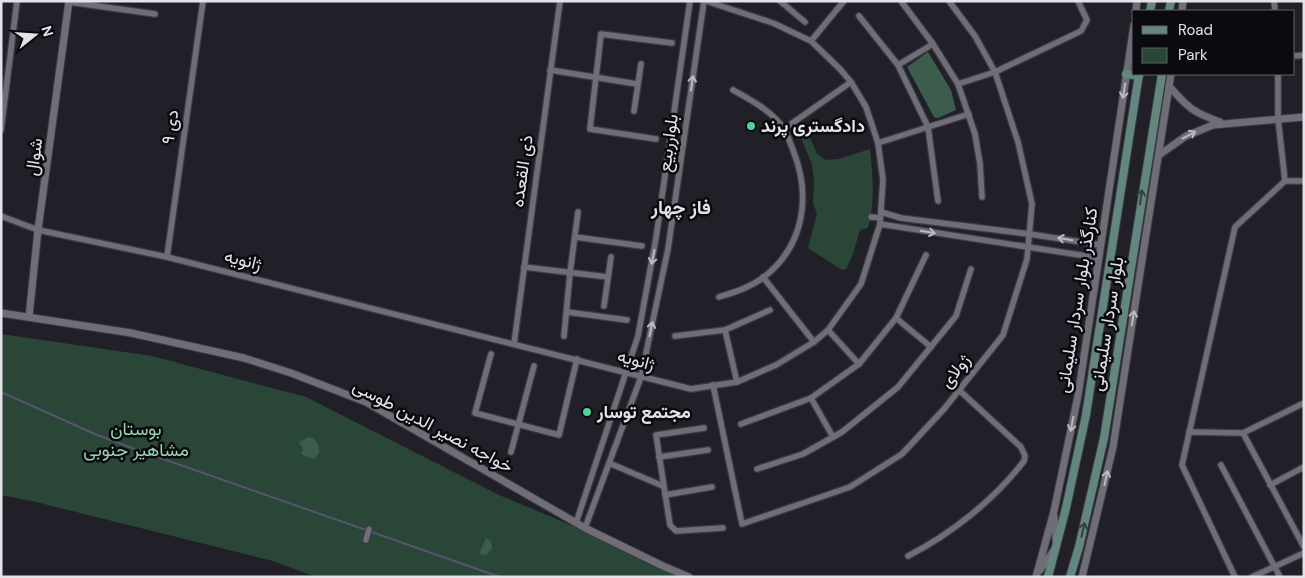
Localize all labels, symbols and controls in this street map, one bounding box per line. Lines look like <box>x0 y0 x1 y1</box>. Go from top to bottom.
north arrow <box>10 10 60 60</box>
legend <box>1132 10 1295 75</box>
text: Road <box>1178 20 1213 40</box>
text: N <box>37 24 58 39</box>
text: Park <box>1178 45 1208 65</box>
one-way arrow <box>687 75 697 91</box>
one-way arrow <box>1118 83 1128 99</box>
street label: ۹ دی <box>156 108 184 146</box>
street label: بلوارربیع <box>652 112 684 174</box>
place label: دادگستری پرند <box>761 114 865 138</box>
marker: دادگستری پرند <box>745 120 757 132</box>
one-way arrow <box>1182 130 1197 140</box>
street label: ذی القعده <box>505 133 539 209</box>
street label: شوال <box>19 137 49 177</box>
one-way arrow <box>1137 190 1147 206</box>
district label: فاز چهار <box>650 195 711 221</box>
street label: کنارگذر بلوار سردار سلیمانی <box>1050 205 1104 395</box>
one-way arrow <box>919 227 935 237</box>
one-way arrow <box>1057 234 1073 244</box>
street label: ژانویه <box>222 244 265 276</box>
one-way arrow <box>647 249 657 265</box>
street label: بلوار سردار سلیمانی <box>1085 255 1129 393</box>
one-way arrow <box>1129 311 1139 327</box>
one-way arrow <box>647 322 656 338</box>
street label: ژانویه <box>615 344 658 377</box>
street label: ژولای <box>934 348 976 393</box>
street label: خواجه نصیر الدین طوسی <box>349 374 517 478</box>
place label: مجتمع توسار <box>596 400 691 424</box>
marker: مجتمع توسار <box>581 406 593 418</box>
one-way arrow <box>1067 416 1077 432</box>
park label: بوستان مشاهیر جنوبی <box>83 417 189 462</box>
one-way arrow <box>1102 471 1111 487</box>
one-way arrow <box>1079 522 1088 538</box>

